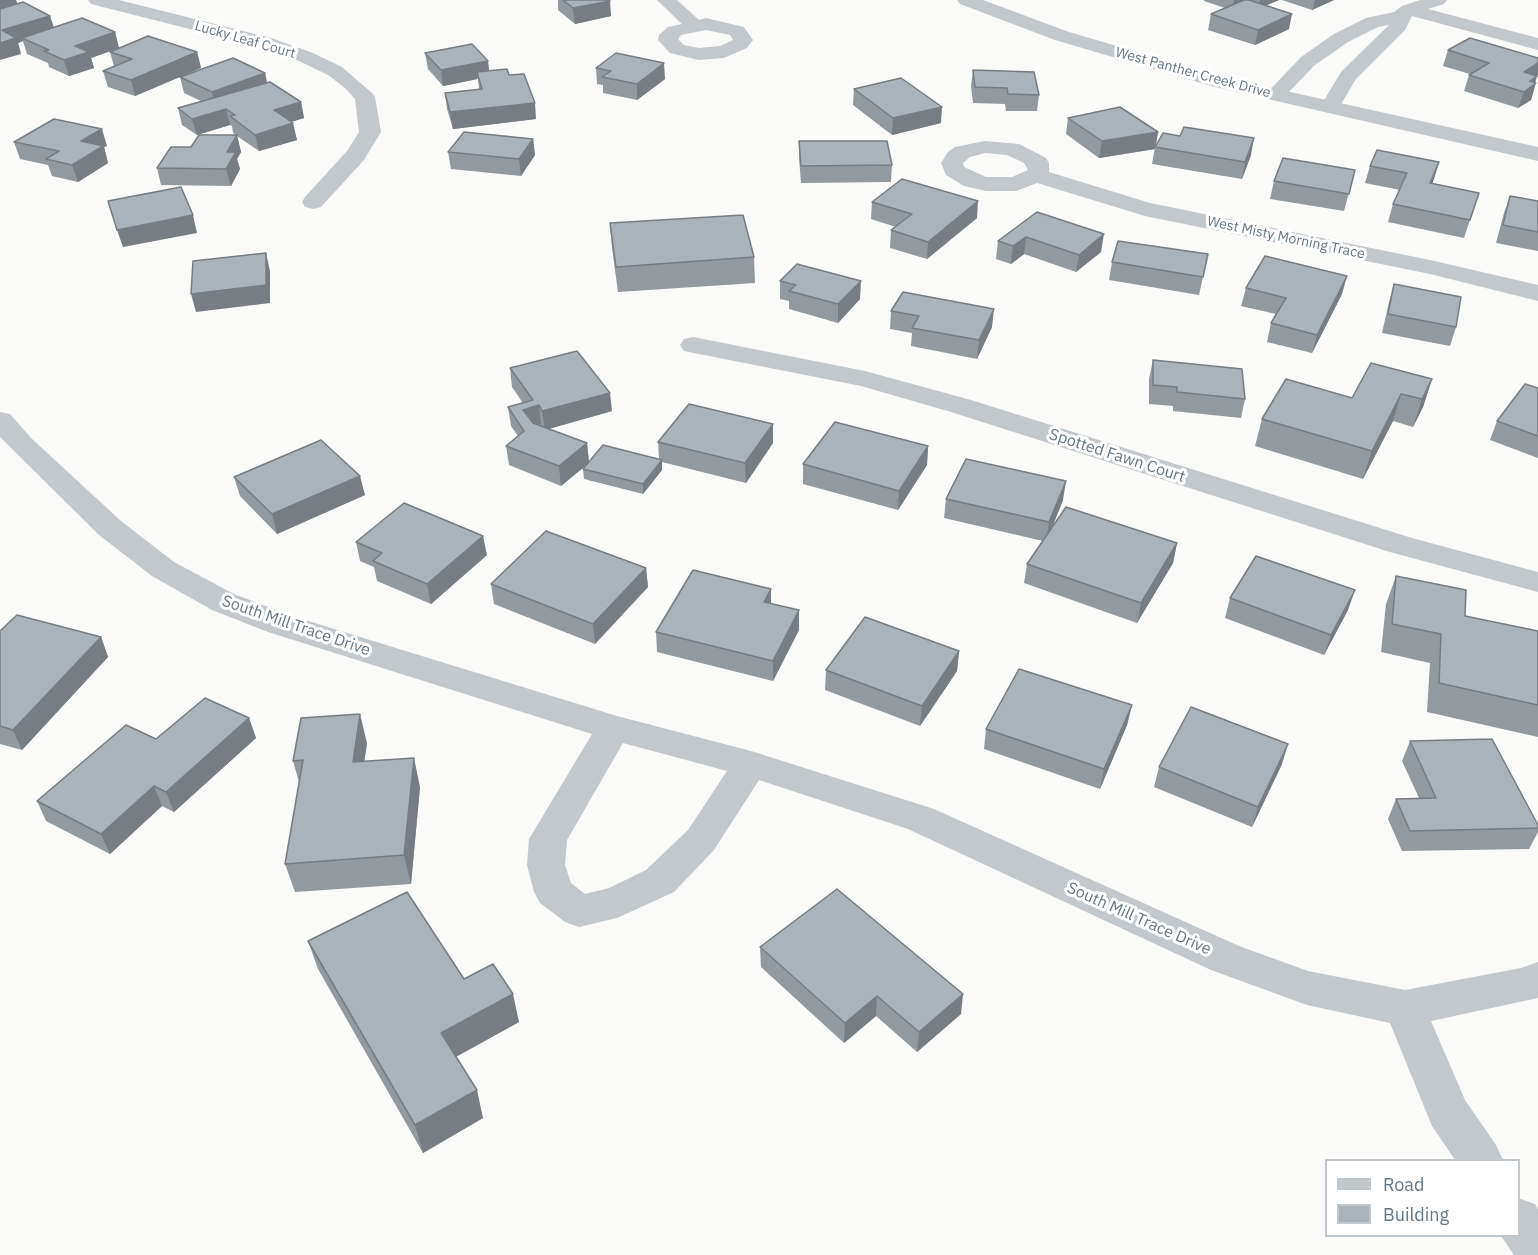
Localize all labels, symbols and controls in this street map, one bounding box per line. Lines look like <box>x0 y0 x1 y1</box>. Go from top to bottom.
street label: Lucky Leaf Court <box>193 18 297 62</box>
street label: West Panther Creek Drive <box>1114 44 1272 102</box>
street label: West Misty Morning Trace <box>1206 213 1366 263</box>
street label: Spotted Fawn Court <box>1047 425 1187 487</box>
street label: South Mill Trace Drive <box>219 592 373 660</box>
street label: South Mill Trace Drive <box>1064 879 1214 959</box>
legend <box>1325 1159 1520 1237</box>
text: Road <box>1383 1173 1424 1196</box>
text: Building <box>1383 1203 1449 1226</box>

